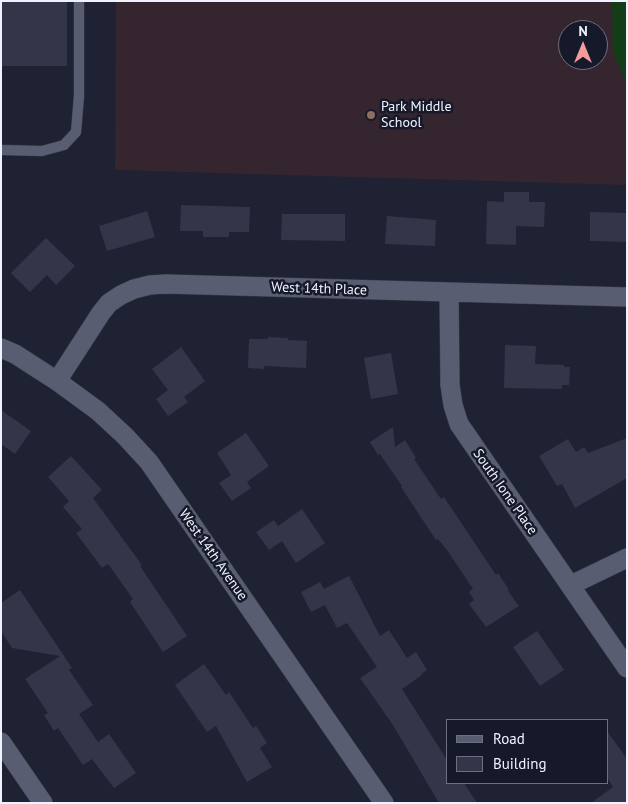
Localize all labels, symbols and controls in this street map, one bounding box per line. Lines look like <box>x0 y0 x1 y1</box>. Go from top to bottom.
north arrow <box>558 20 608 70</box>
text: N <box>578 22 588 40</box>
place label: Park Middle School <box>381 99 452 132</box>
marker: Park Middle School <box>365 109 377 121</box>
street label: West 14th Place <box>271 279 367 299</box>
street label: South Ione Place <box>469 446 541 538</box>
street label: West 14th Avenue <box>175 506 251 604</box>
legend <box>446 719 608 784</box>
text: Road <box>493 729 525 748</box>
text: Building <box>493 754 547 773</box>

